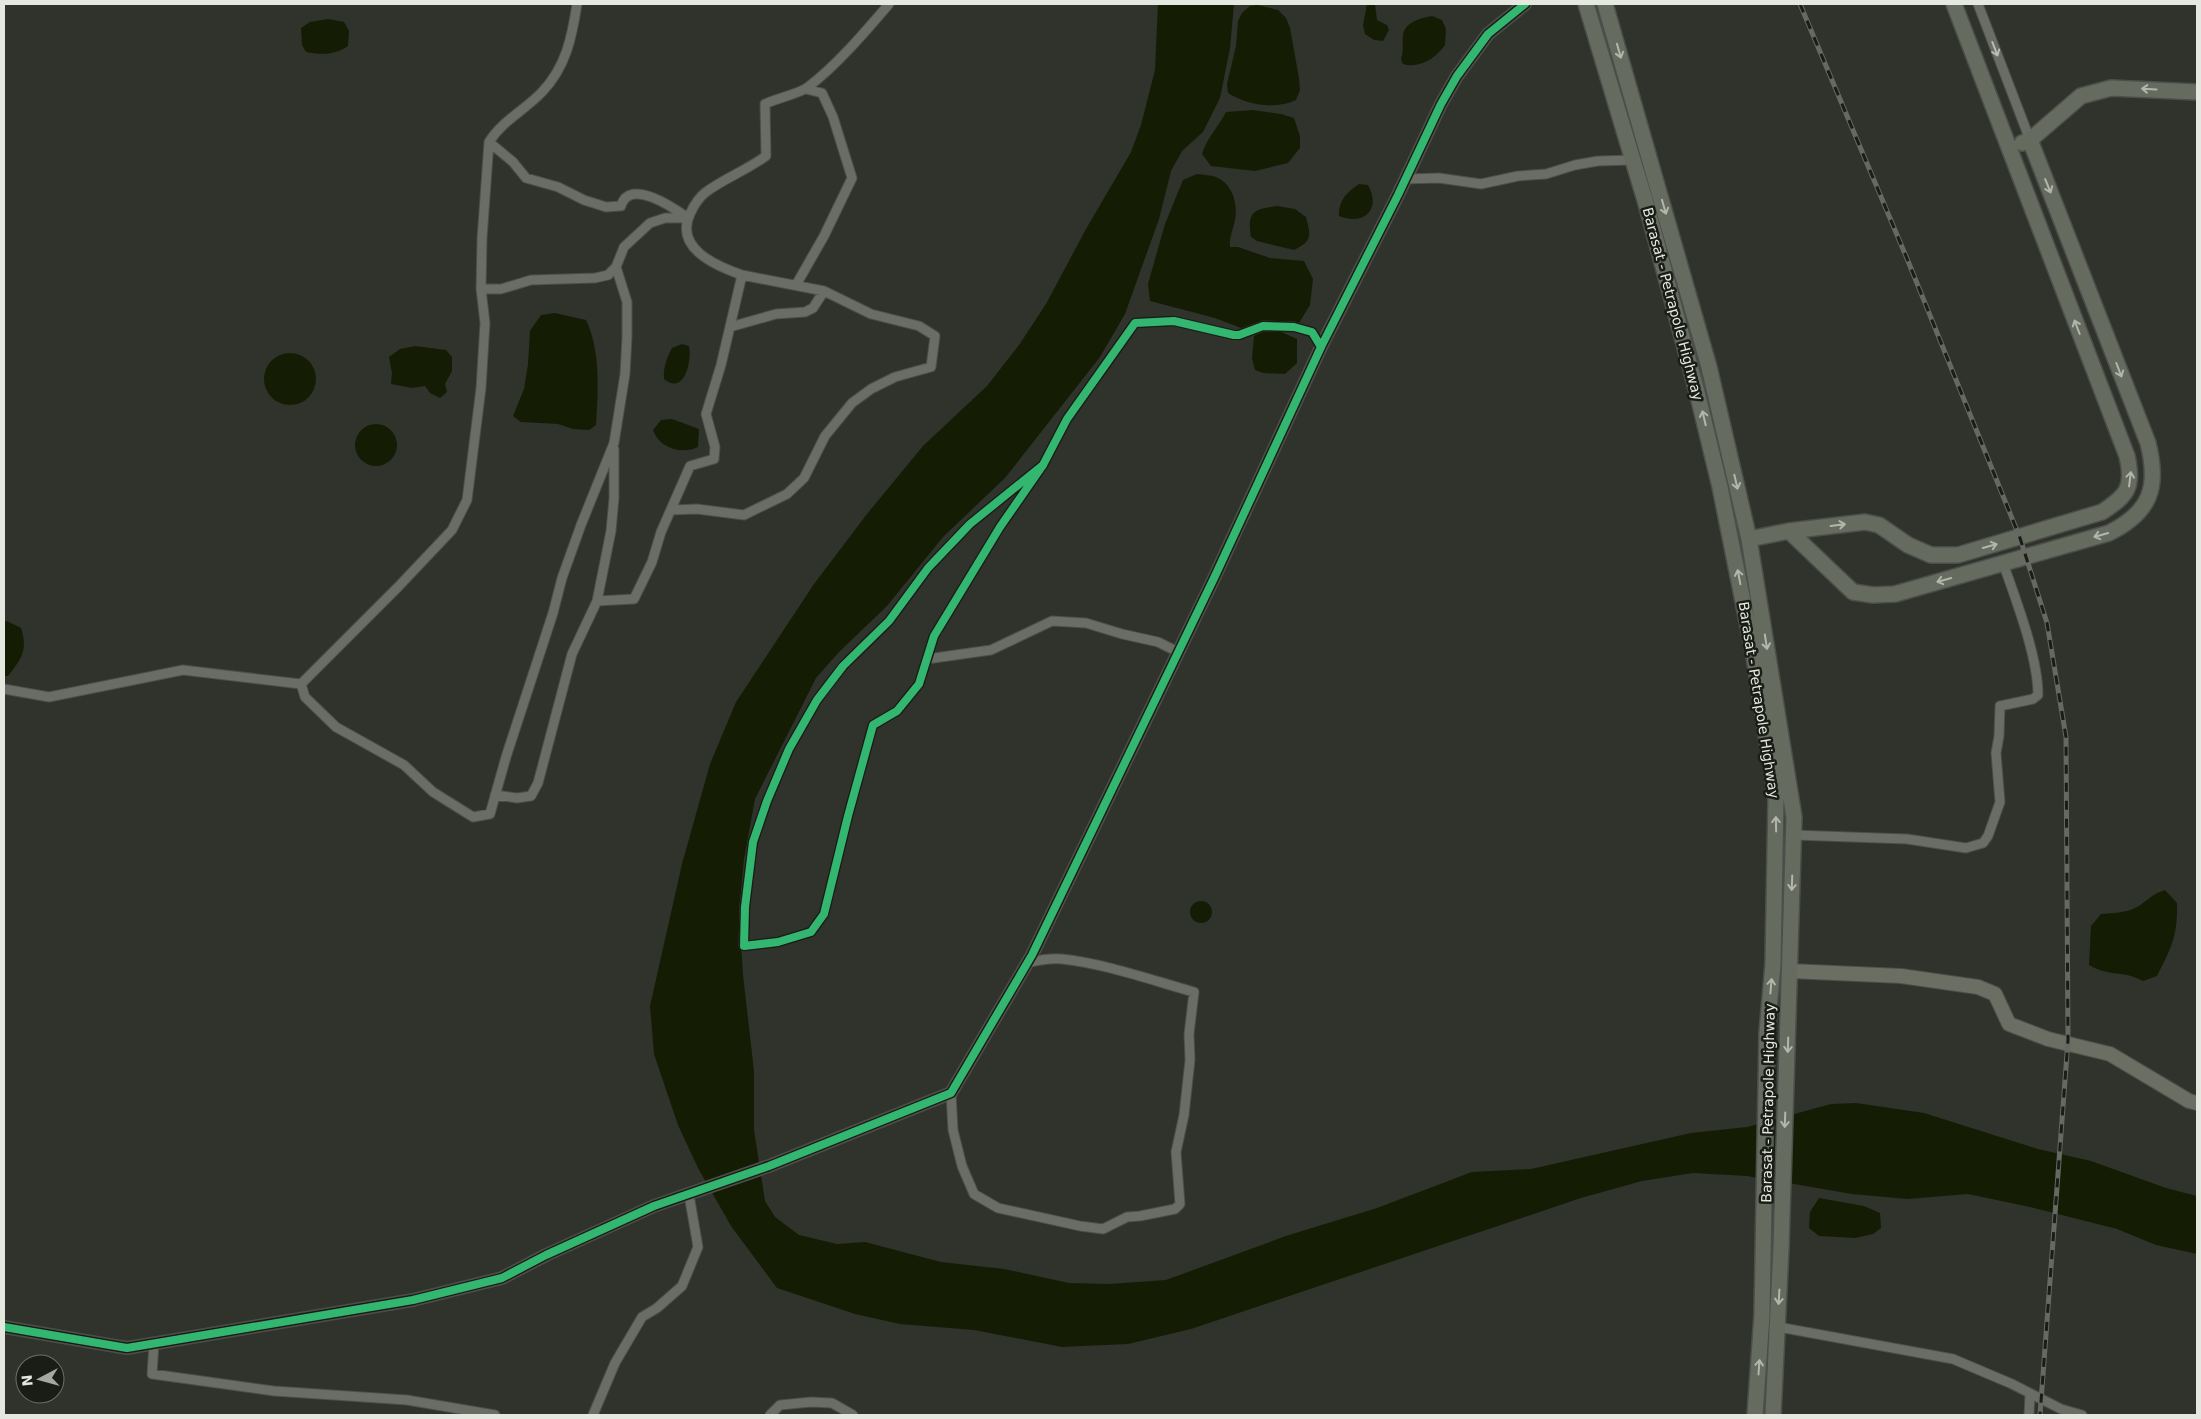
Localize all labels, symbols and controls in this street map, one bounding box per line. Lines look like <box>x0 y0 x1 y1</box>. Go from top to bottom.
one-way arrow <box>1991 41 2000 56</box>
one-way arrow <box>1614 42 1624 58</box>
one-way arrow <box>2141 85 2157 94</box>
one-way arrow <box>2044 177 2053 193</box>
one-way arrow <box>1660 198 1670 214</box>
street label: Barasat - Petrapole Highway <box>1640 206 1706 402</box>
one-way arrow <box>2072 319 2081 334</box>
one-way arrow <box>2115 362 2124 377</box>
one-way arrow <box>1699 411 1708 427</box>
one-way arrow <box>2125 472 2135 488</box>
one-way arrow <box>1732 474 1741 490</box>
one-way arrow <box>1829 520 1845 530</box>
one-way arrow <box>2093 531 2109 540</box>
one-way arrow <box>1982 541 1998 551</box>
one-way arrow <box>1733 570 1743 586</box>
one-way arrow <box>1937 575 1953 585</box>
street label: Barasat - Petrapole Highway <box>1736 600 1782 800</box>
one-way arrow <box>1761 634 1771 650</box>
one-way arrow <box>1771 816 1781 832</box>
one-way arrow <box>1787 874 1797 891</box>
one-way arrow <box>1766 979 1776 995</box>
street label: Barasat - Petrapole Highway <box>1758 1003 1778 1203</box>
one-way arrow <box>1783 1037 1792 1053</box>
one-way arrow <box>1781 1112 1790 1128</box>
one-way arrow <box>1774 1288 1784 1304</box>
north arrow <box>15 1354 65 1404</box>
one-way arrow <box>1754 1359 1763 1375</box>
text: N <box>19 1374 36 1387</box>

